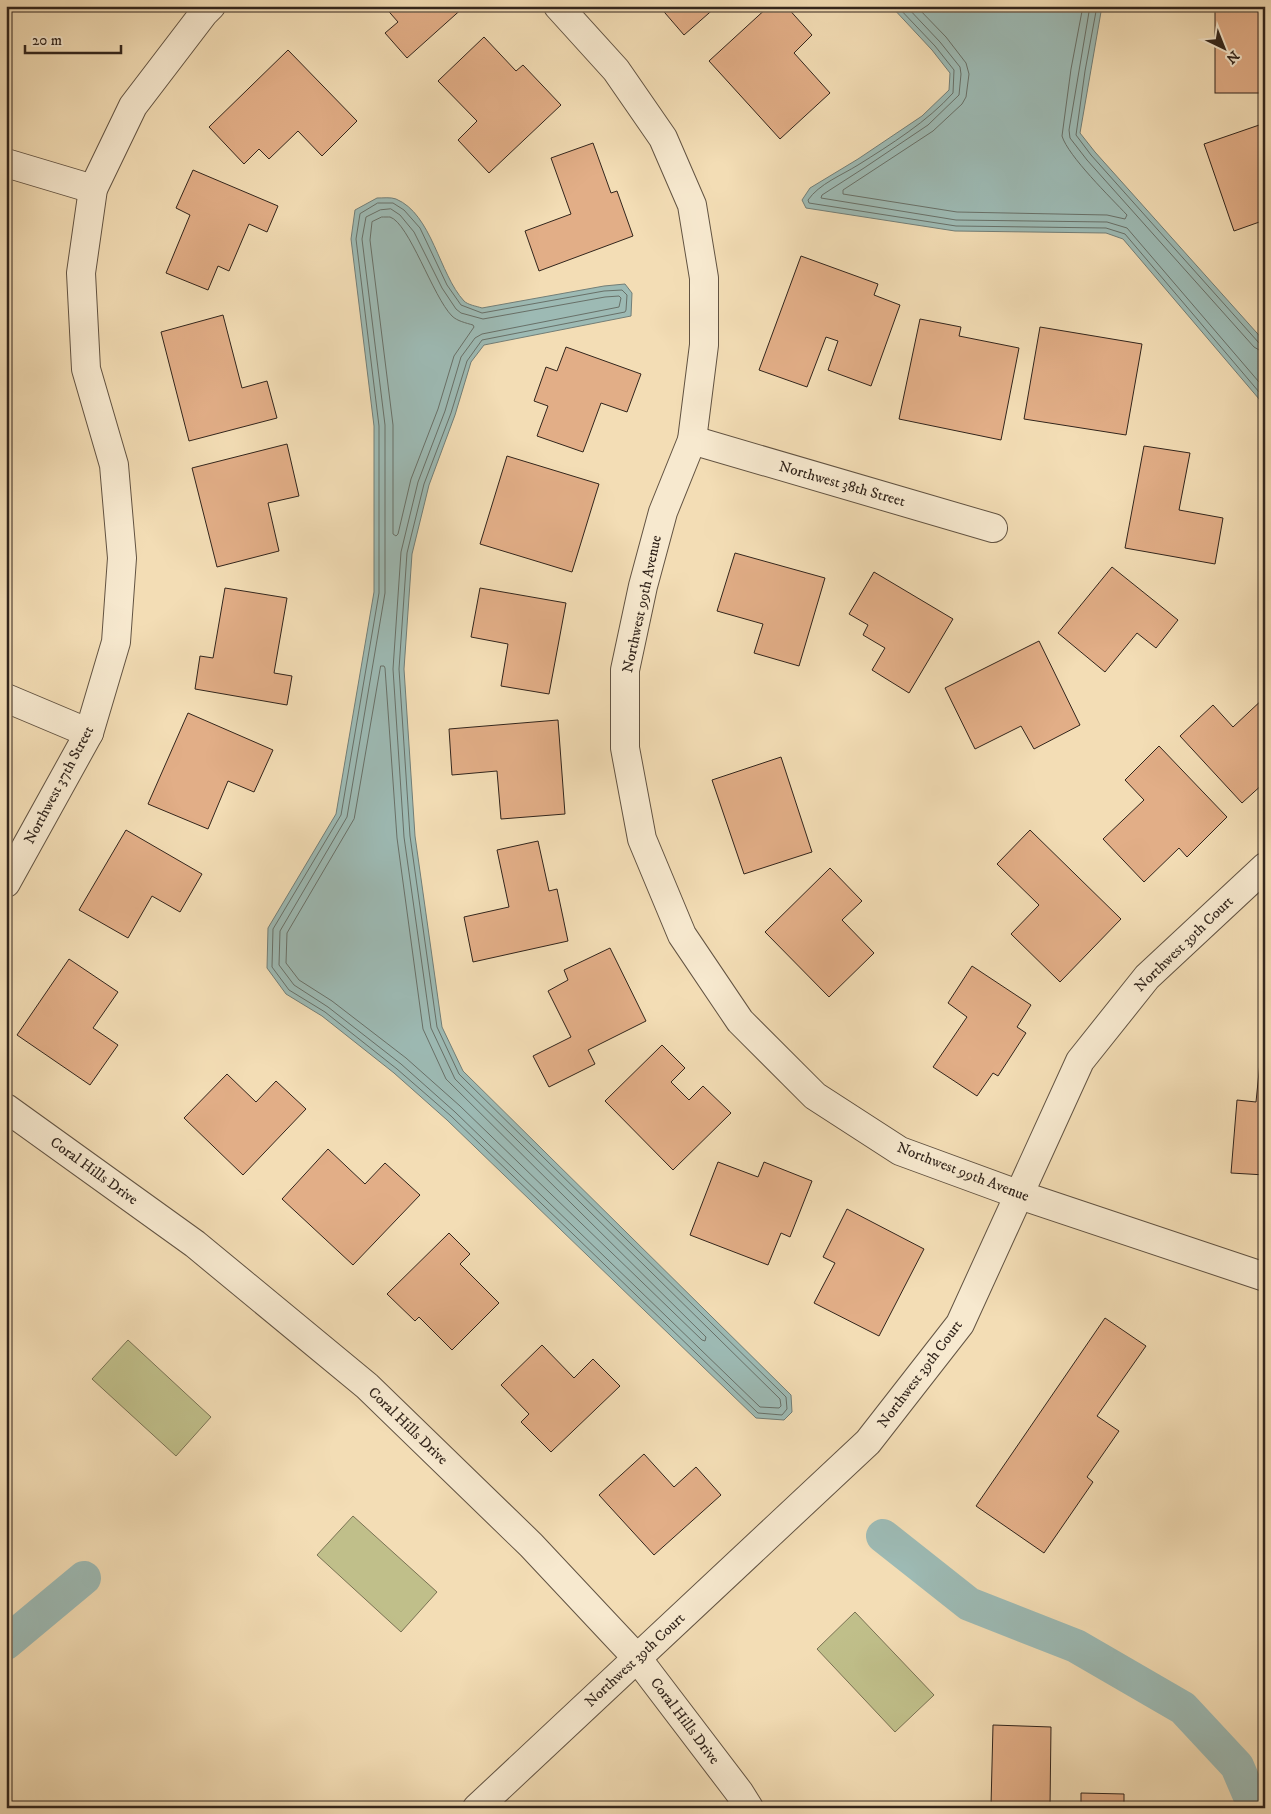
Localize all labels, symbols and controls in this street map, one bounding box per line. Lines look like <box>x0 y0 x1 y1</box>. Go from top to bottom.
scale bar <box>25 22 121 54</box>
north arrow <box>1198 22 1248 72</box>
text: 20 m <box>32 31 62 50</box>
text: N <box>1221 46 1243 68</box>
street label: Northwest 38th Street <box>777 457 908 511</box>
street label: Northwest 99th Avenue <box>618 533 666 675</box>
street label: Northwest 37th Street <box>20 723 98 847</box>
street label: Northwest 39th Court <box>1131 892 1238 996</box>
street label: Coral Hills Drive <box>46 1133 142 1209</box>
street label: Northwest 99th Avenue <box>894 1138 1032 1206</box>
street label: Northwest 39th Court <box>873 1316 967 1432</box>
street label: Coral Hills Drive <box>364 1383 452 1469</box>
street label: Northwest 39th Court <box>581 1609 689 1711</box>
street label: Coral Hills Drive <box>646 1674 724 1768</box>

